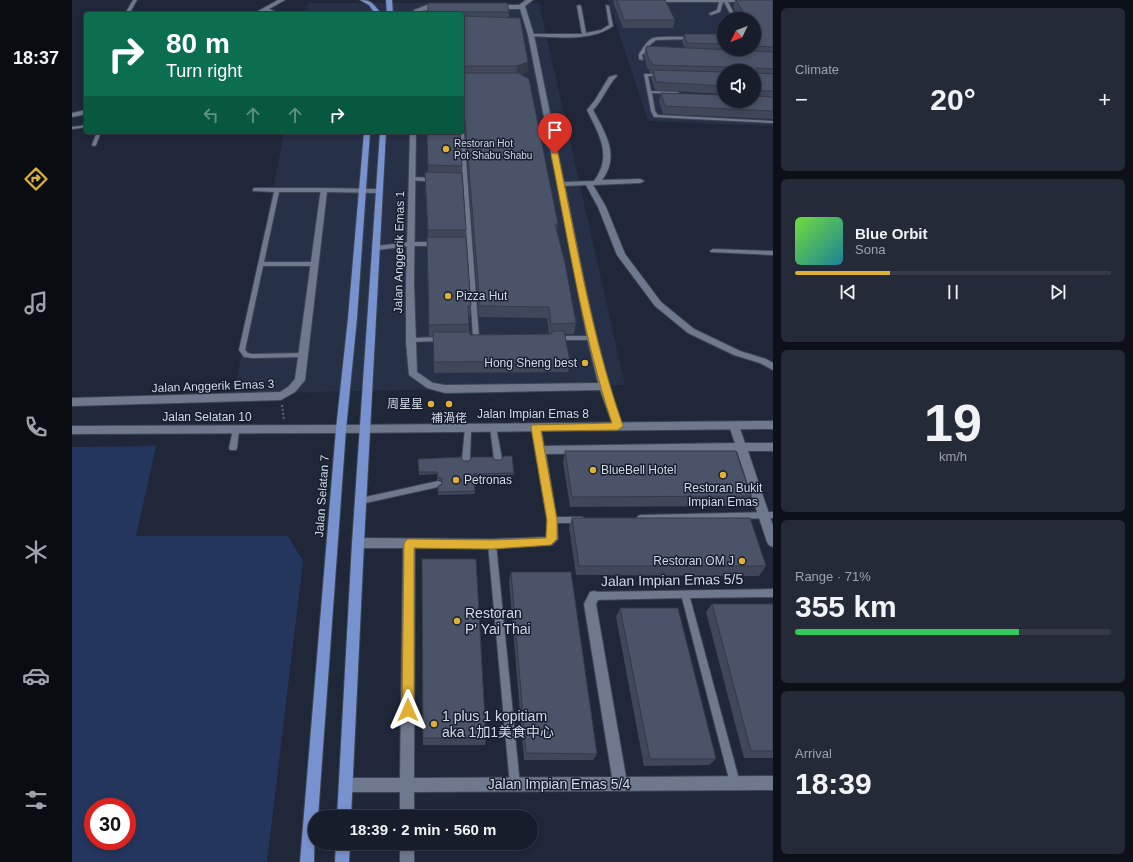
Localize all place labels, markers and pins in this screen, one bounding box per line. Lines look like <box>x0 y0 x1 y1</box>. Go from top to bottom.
pin <box>538 113 572 154</box>
place label: Restoran Hot Pot Shabu Shabu <box>454 138 532 161</box>
marker: Restoran Hot Pot Shabu Shabu <box>441 144 451 154</box>
place label: Pizza Hut <box>456 289 508 303</box>
marker: Pizza Hut <box>443 291 453 301</box>
place label: Hong Sheng best <box>484 356 578 370</box>
marker: Hong Sheng best <box>580 358 590 368</box>
place label: 周星星 <box>387 397 423 411</box>
marker: 周星星 <box>426 399 436 409</box>
marker: 補渦佬 <box>444 399 454 409</box>
place label: 補渦佬 <box>431 411 467 425</box>
place label: BlueBell Hotel <box>601 463 676 477</box>
marker: BlueBell Hotel <box>588 465 598 475</box>
marker: Restoran Bukit Impian Emas <box>718 470 728 480</box>
place label: Petronas <box>464 473 512 487</box>
marker: Petronas <box>451 475 461 485</box>
place label: Restoran Bukit Impian Emas <box>684 481 763 509</box>
place label: Restoran OM J <box>653 554 734 568</box>
marker: Restoran OM J <box>737 556 747 566</box>
place label: Restoran P' Yai Thai <box>465 605 531 637</box>
marker: Restoran P' Yai Thai <box>452 616 462 626</box>
place label: 1 plus 1 kopitiam aka 1加1美食中心 <box>442 708 554 740</box>
marker: 1 plus 1 kopitiam aka 1加1美食中心 <box>429 719 439 729</box>

